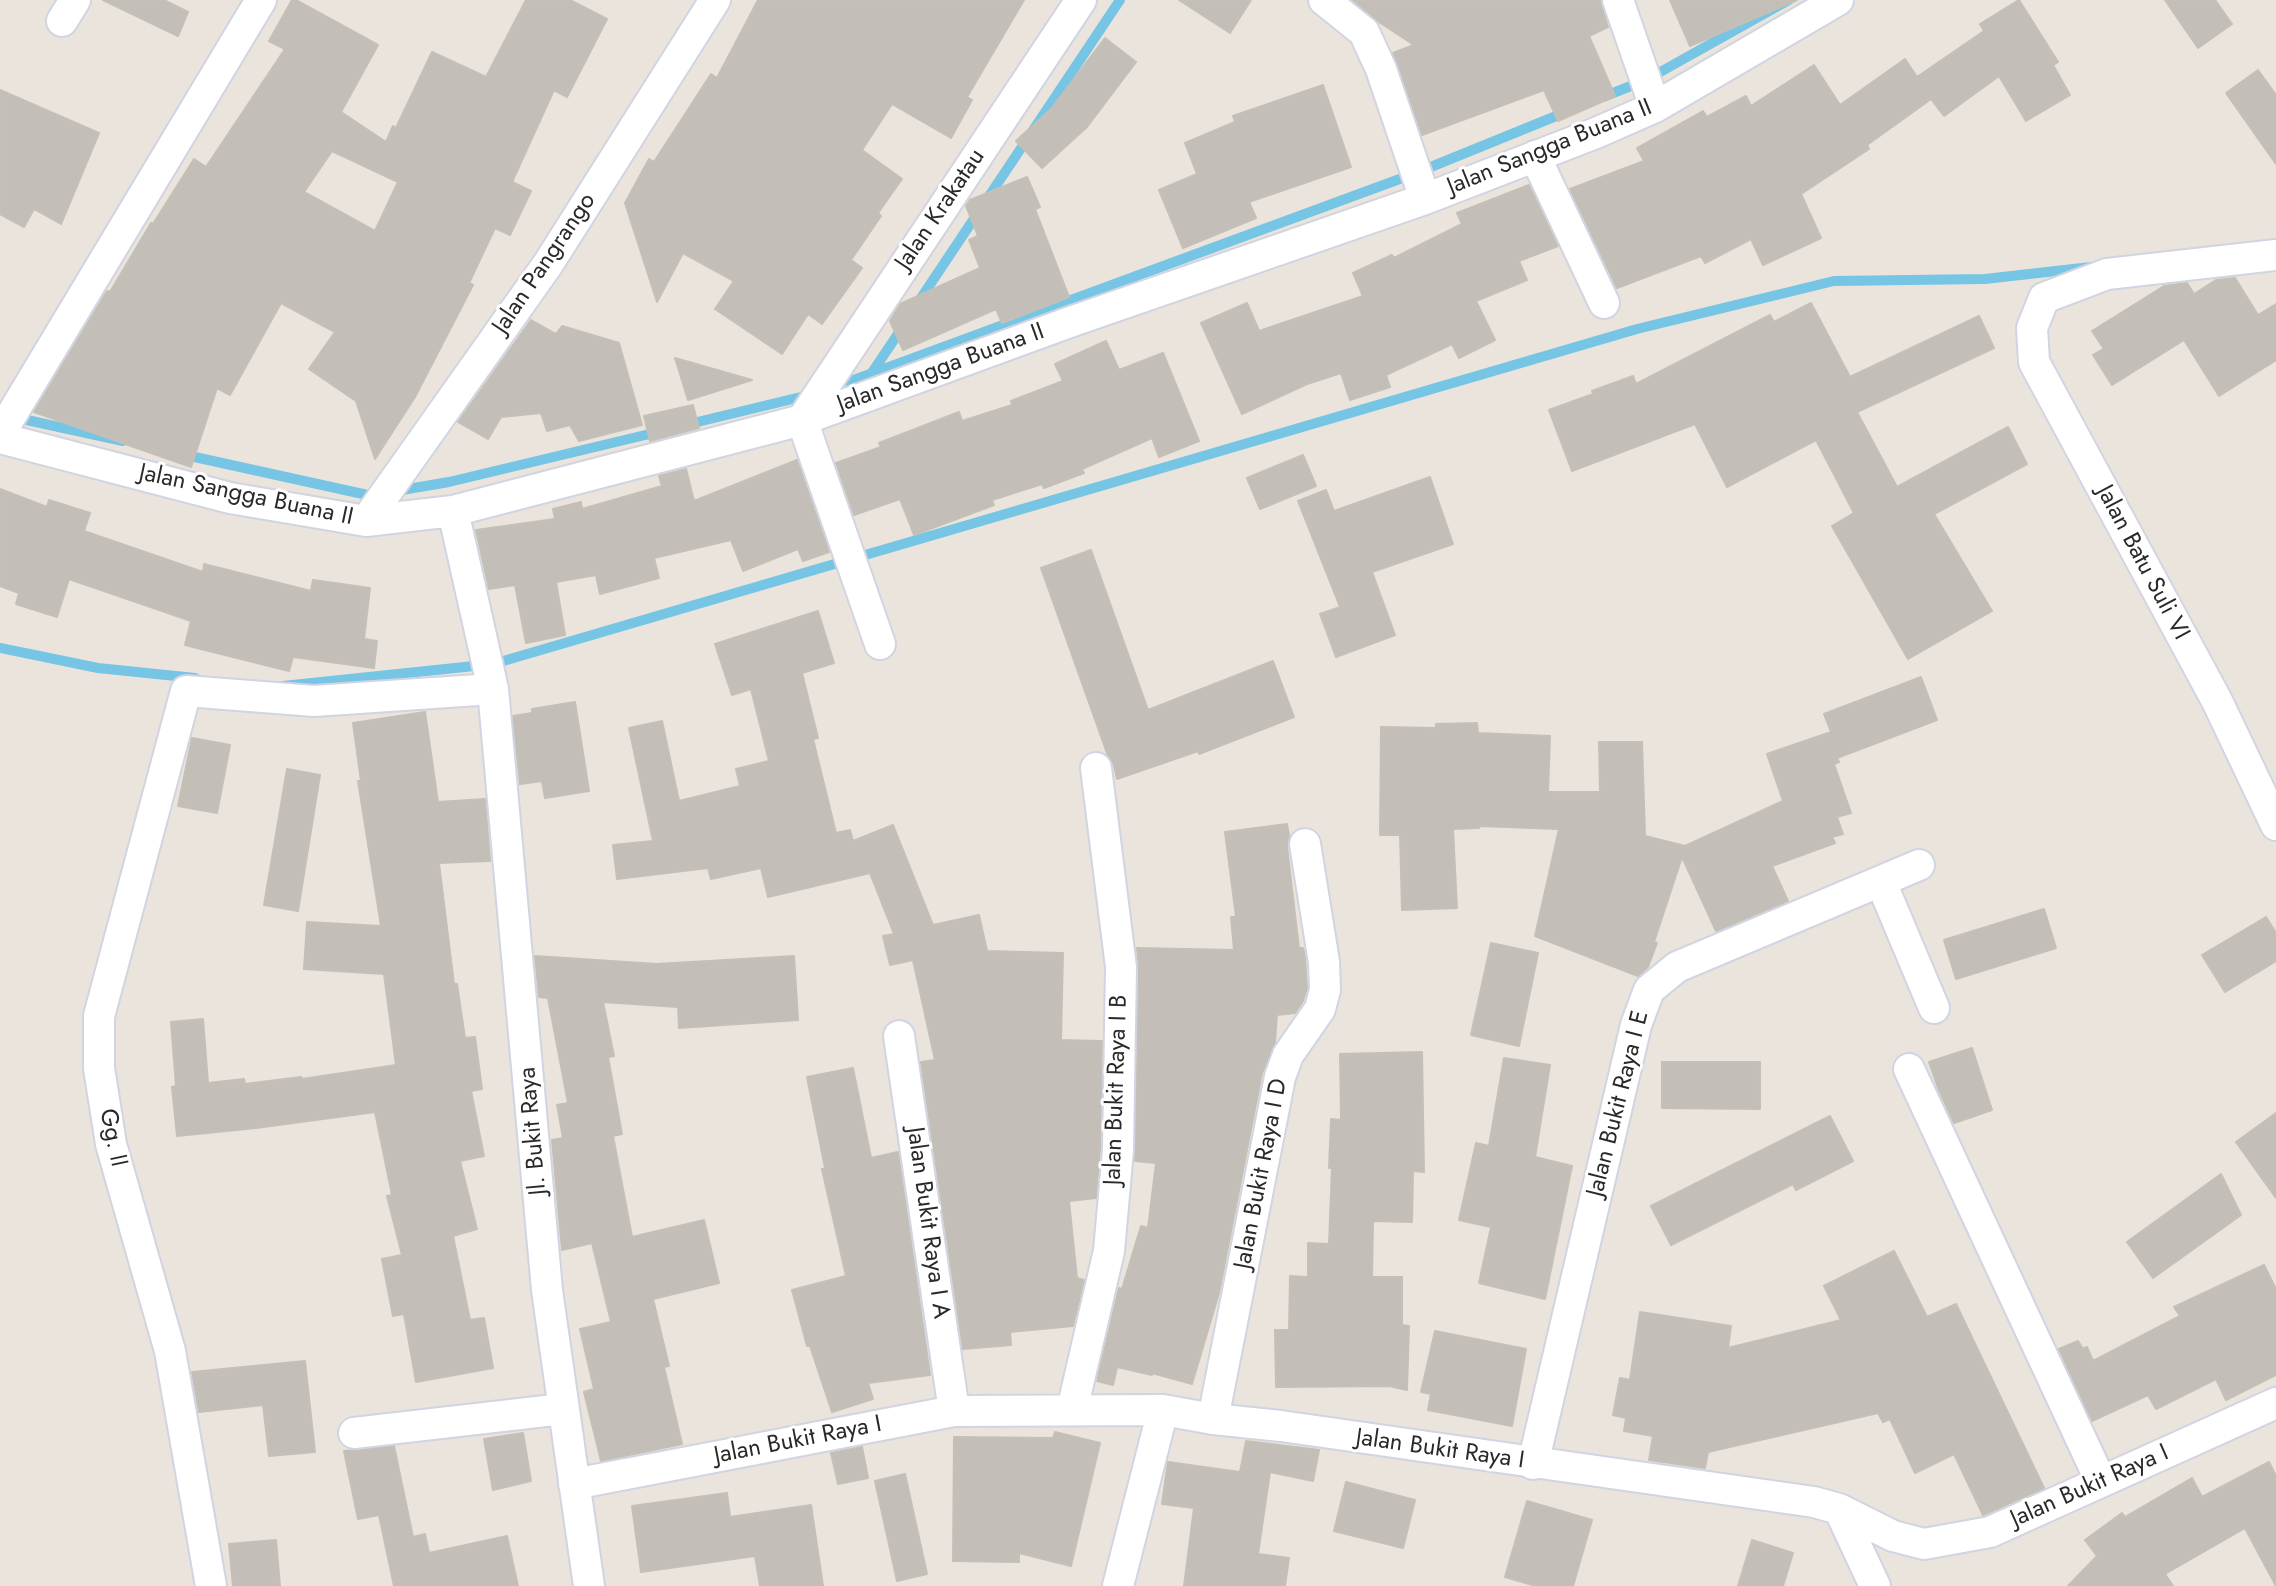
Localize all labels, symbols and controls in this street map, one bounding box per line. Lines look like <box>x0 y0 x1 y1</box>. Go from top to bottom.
street label: Jalan Sangga Buana II <box>1443 94 1657 202</box>
street label: Jalan Krakatau <box>890 144 992 276</box>
street label: Jalan Pangrango <box>487 188 603 340</box>
street label: Jalan Sangga Buana II <box>834 318 1048 420</box>
street label: Jalan Sangga Buana II <box>136 459 356 533</box>
street label: Jalan Batu Suli VI <box>2089 481 2195 645</box>
street label: Jalan Bukit Raya I B <box>1099 994 1135 1186</box>
street label: Jalan Bukit Raya I E <box>1582 1008 1656 1200</box>
street label: Jl. Bukit Raya <box>514 1066 554 1196</box>
street label: Jalan Bukit Raya I D <box>1229 1076 1295 1272</box>
street label: Gg. II <box>92 1106 132 1170</box>
street label: Jalan Bukit Raya I A <box>899 1125 955 1321</box>
street label: Jalan Bukit Raya I <box>712 1411 884 1471</box>
street label: Jalan Bukit Raya I <box>1354 1424 1526 1476</box>
street label: Jalan Bukit Raya I <box>2007 1439 2173 1535</box>

